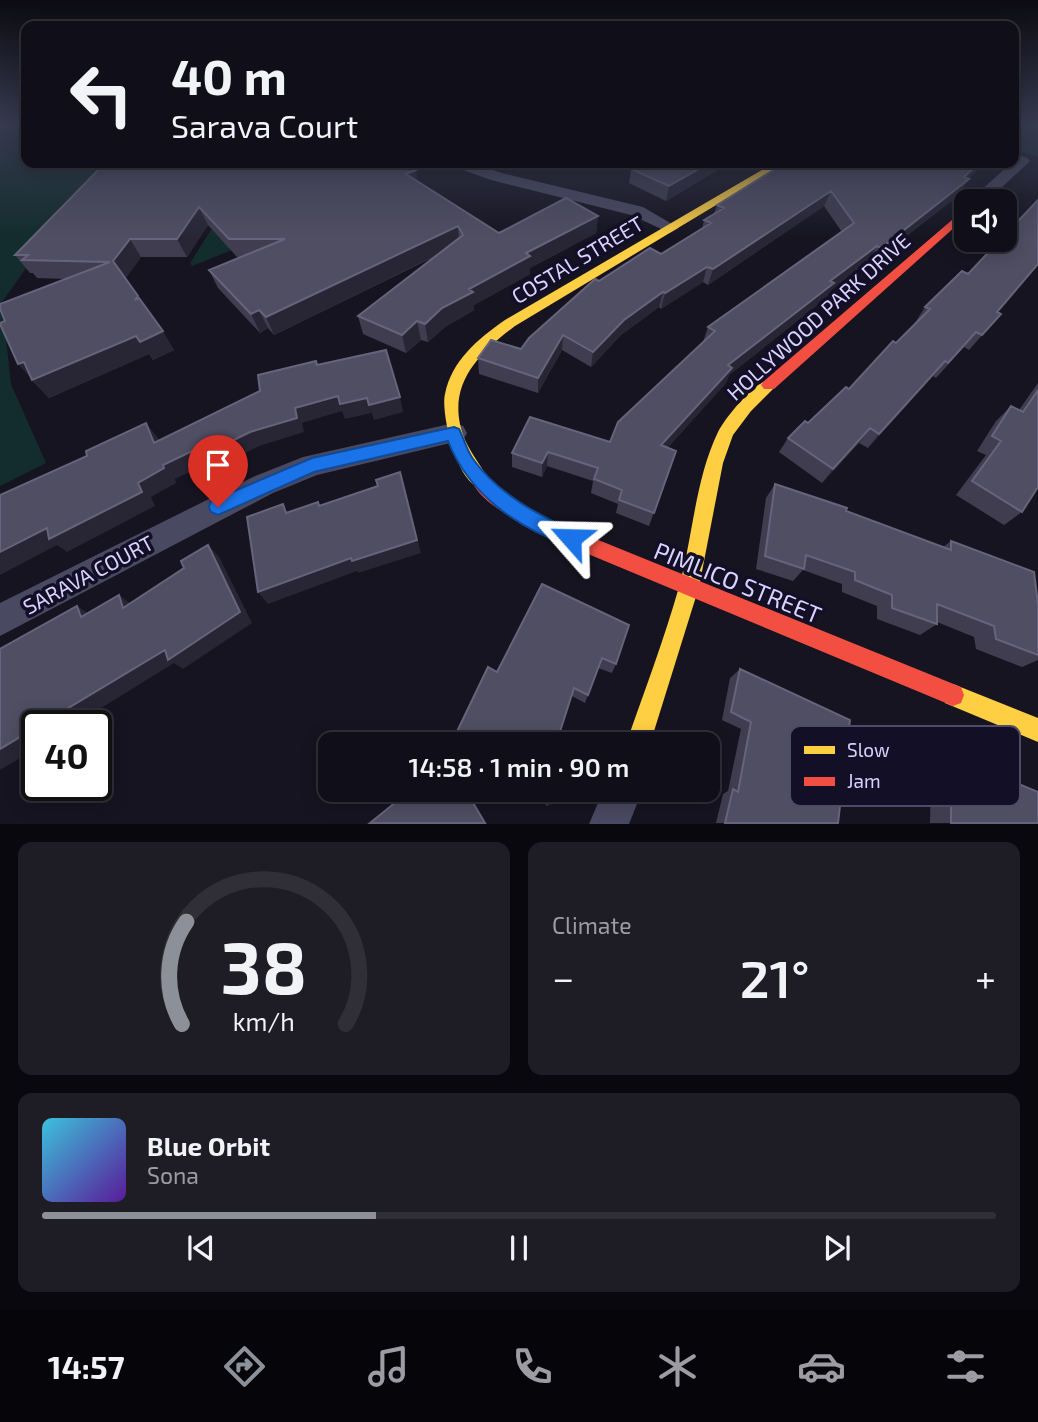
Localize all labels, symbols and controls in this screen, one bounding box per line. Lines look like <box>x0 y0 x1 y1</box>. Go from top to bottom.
text: 40 m <box>171 46 287 105</box>
icon: left <box>56 49 147 140</box>
text: Sarava Court <box>171 106 358 144</box>
map controls <box>954 189 1017 252</box>
button: sound <box>954 189 1017 252</box>
street label: COSTAL STREET <box>507 210 647 308</box>
street label: HOLLYWOOD PARK DRIVE <box>721 227 915 405</box>
pin <box>188 435 248 507</box>
icon: arrive <box>199 446 237 484</box>
position arrow <box>534 501 608 575</box>
street label: SARAVA COURT <box>18 529 158 619</box>
street label: PIMLICO STREET <box>650 535 826 629</box>
speed limit sign: 40 <box>21 710 112 801</box>
legend <box>790 726 1020 806</box>
text: Slow <box>847 738 890 761</box>
text: 14:58 · 1 min · 90 m <box>409 751 629 782</box>
text: Jam <box>847 769 881 792</box>
text: Climate <box>552 911 632 939</box>
text: 38 <box>221 922 307 1010</box>
text: 21° <box>740 946 810 1008</box>
text: − <box>552 954 574 1000</box>
text: + <box>975 954 996 1000</box>
text: km/h <box>233 1006 295 1036</box>
text: Blue Orbit <box>147 1130 270 1161</box>
text: Sona <box>147 1161 199 1189</box>
icon: previous <box>182 1229 220 1267</box>
icon: pause <box>500 1229 538 1267</box>
icon: next <box>818 1229 856 1267</box>
icon: directions <box>220 1342 269 1391</box>
icon: music <box>364 1342 413 1391</box>
icon: phone <box>508 1342 557 1391</box>
icon: climate <box>653 1342 702 1391</box>
icon: car <box>797 1342 846 1391</box>
icon: filters <box>941 1342 990 1391</box>
text: 14:57 <box>48 1347 125 1385</box>

